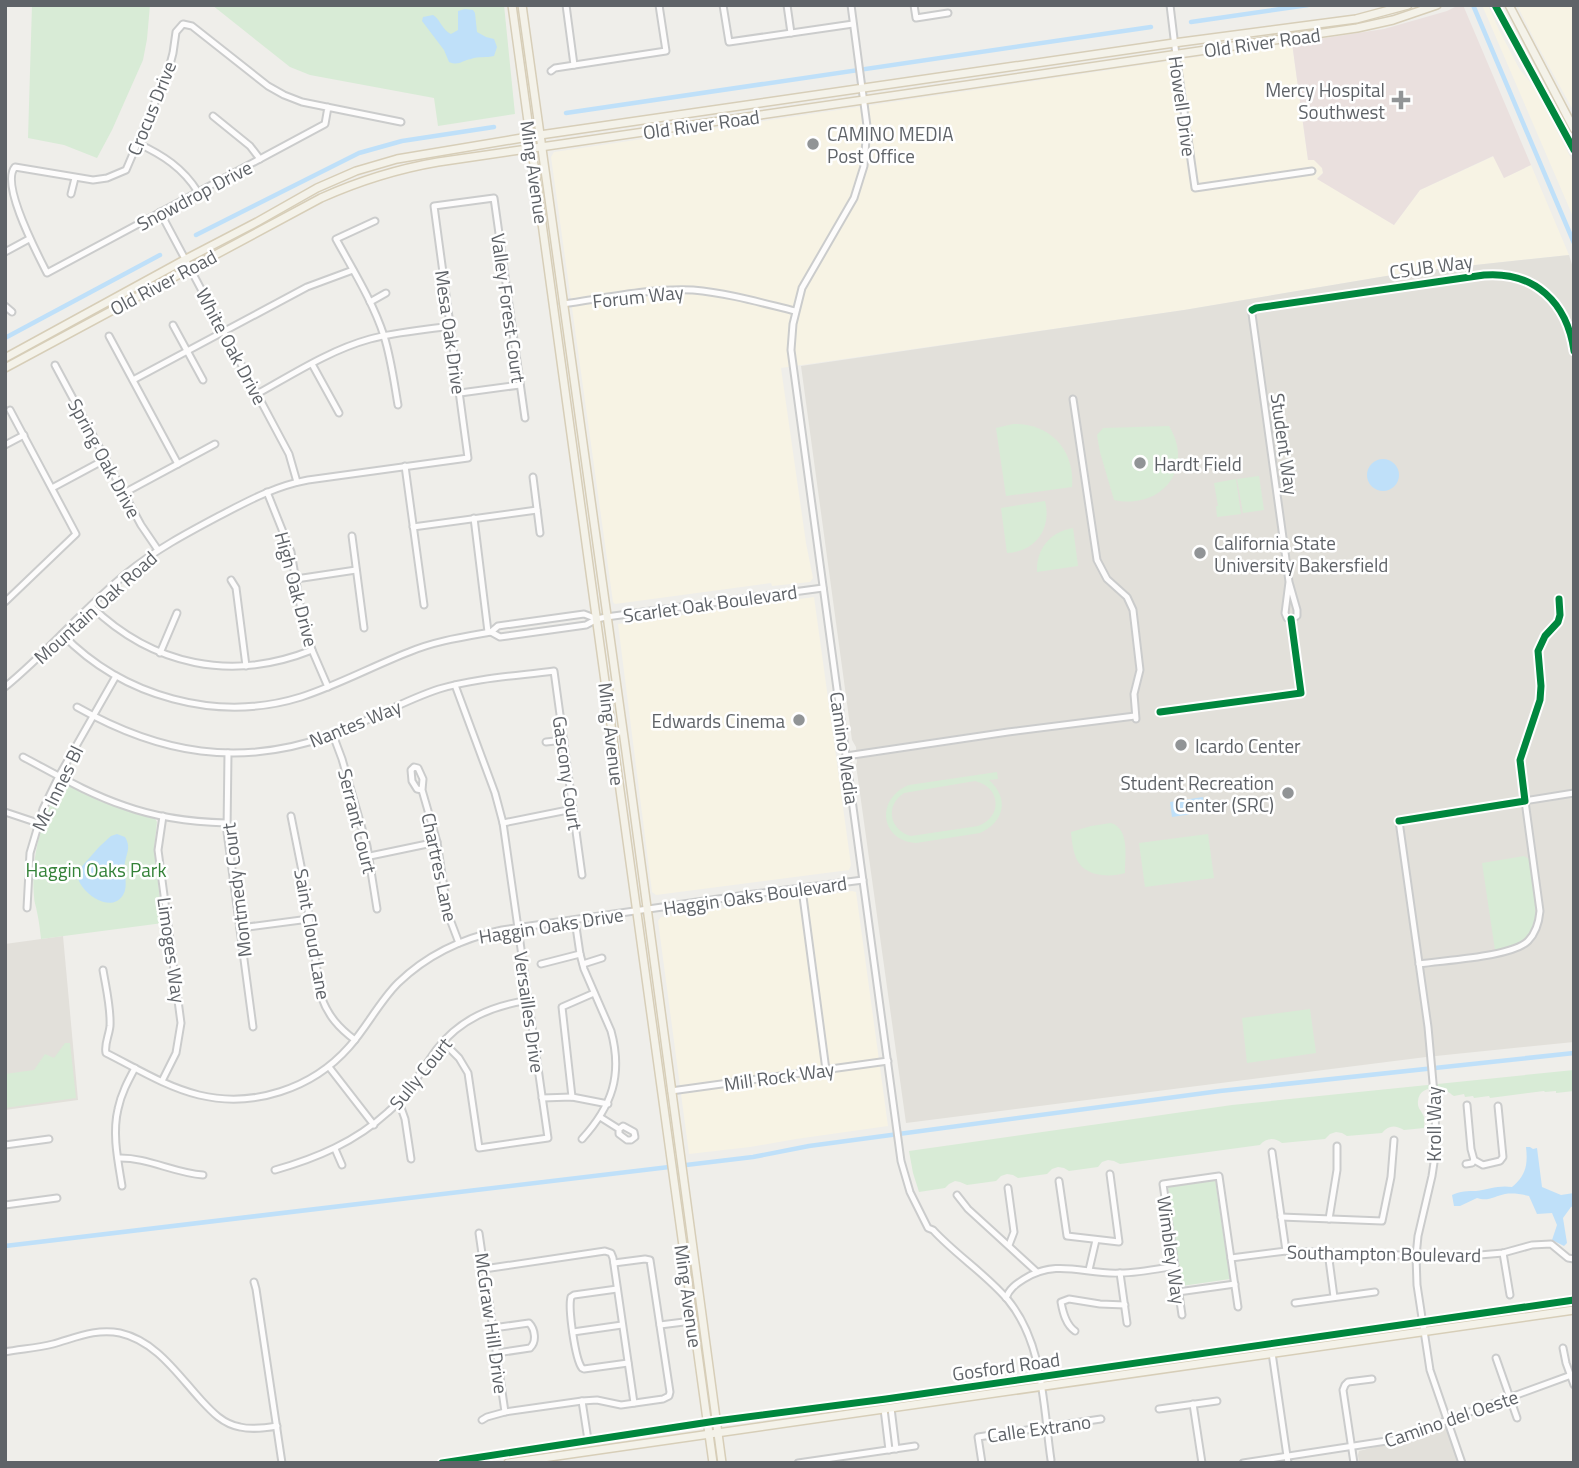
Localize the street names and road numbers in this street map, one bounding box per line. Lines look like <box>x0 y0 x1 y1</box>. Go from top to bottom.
street label: Old River Road <box>1202 19 1322 65</box>
street label: Howell Drive <box>1162 54 1204 158</box>
street label: Crocus Drive <box>119 56 183 160</box>
street label: Old River Road <box>641 101 761 147</box>
street label: Ming Avenue <box>513 119 557 225</box>
street label: Snowdrop Drive <box>131 152 257 238</box>
street label: Valley Forest Court <box>484 231 534 385</box>
street label: Old River Road <box>104 242 222 322</box>
street label: CSUB Way <box>1387 246 1475 286</box>
street label: Mesa Oak Drive <box>428 268 474 396</box>
street label: Forum Way <box>591 277 685 315</box>
street label: White Oak Drive <box>189 282 275 410</box>
street label: Student Way <box>1263 391 1307 497</box>
street label: Spring Oak Drive <box>61 393 149 523</box>
street label: High Oak Drive <box>268 528 326 650</box>
street label: Mountain Oak Road <box>27 544 163 670</box>
street label: Scarlet Oak Boulevard <box>621 576 799 630</box>
street label: Ming Avenue <box>591 681 633 787</box>
street label: Camino Media <box>823 690 867 807</box>
street label: Nantes Way <box>305 691 405 755</box>
street label: Gascony Court <box>546 714 590 832</box>
street label: Mc Innes Bl <box>24 740 90 836</box>
street label: Serrant Court <box>331 766 385 877</box>
street label: Chartres Lane <box>414 810 466 924</box>
street label: Montmedy Court <box>213 821 259 959</box>
street label: Saint Cloud Lane <box>287 866 339 1002</box>
street label: Haggin Oaks Boulevard <box>661 868 849 922</box>
street label: Limoges Way <box>150 895 194 1005</box>
street label: Haggin Oaks Drive <box>477 899 625 951</box>
street label: Versailles Drive <box>507 950 553 1074</box>
street label: Sully Court <box>382 1030 459 1116</box>
street label: Mill Rock Way <box>722 1054 836 1098</box>
street label: Kroll Way <box>1419 1086 1448 1162</box>
street label: Wimbley Way <box>1150 1194 1194 1306</box>
street label: Southampton Boulevard <box>1287 1237 1481 1269</box>
street label: Ming Avenue <box>667 1243 711 1349</box>
street label: McGraw Hill Drive <box>468 1251 516 1395</box>
street label: Gosford Road <box>950 1344 1062 1388</box>
street label: Camino del Oeste <box>1380 1382 1522 1454</box>
street label: Calle Extrano <box>985 1406 1093 1450</box>

